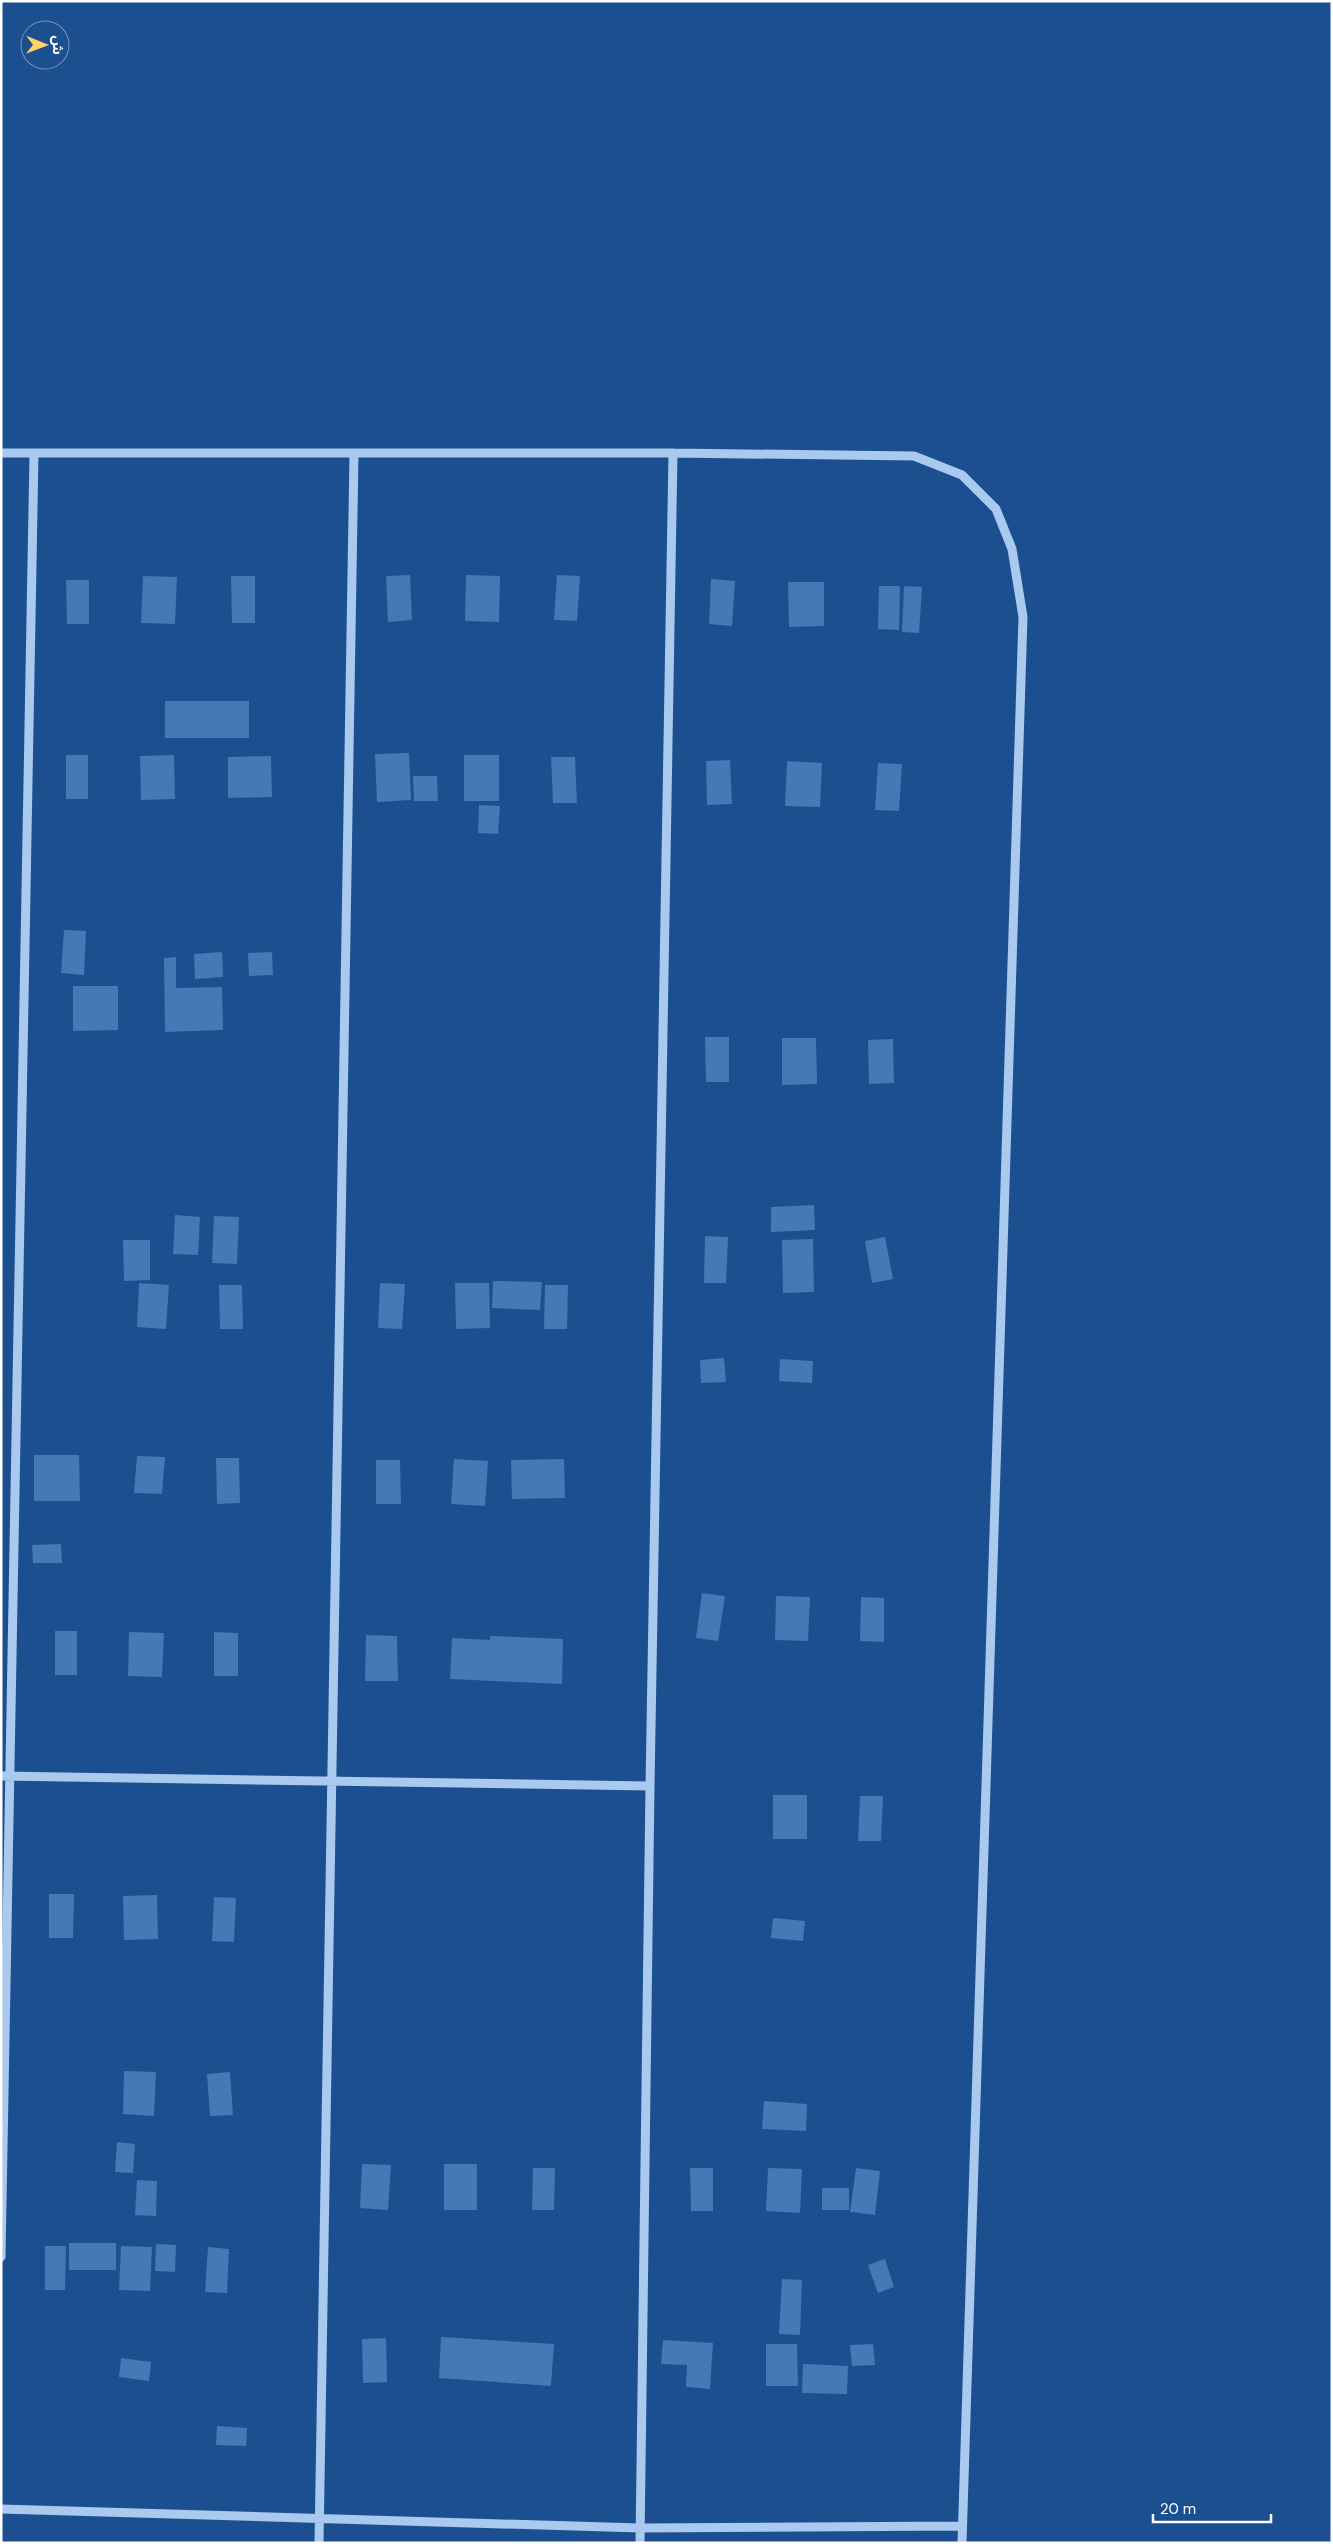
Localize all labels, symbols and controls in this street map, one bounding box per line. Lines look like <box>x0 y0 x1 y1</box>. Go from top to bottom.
north arrow <box>20 20 70 70</box>
text: ش <box>49 35 67 55</box>
scale bar <box>1153 2492 1270 2524</box>
text: 20 m <box>1160 2499 1196 2519</box>

